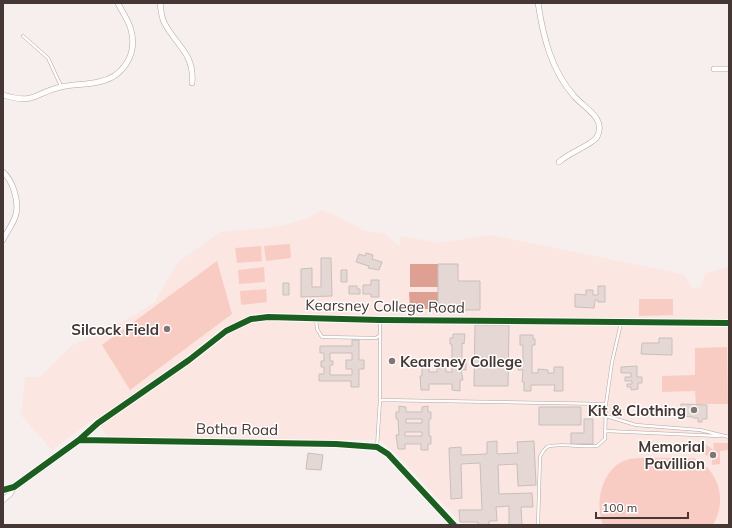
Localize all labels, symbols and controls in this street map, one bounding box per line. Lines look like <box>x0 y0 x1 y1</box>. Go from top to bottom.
street label: Kearsney College Road <box>305 295 465 317</box>
place label: Silcock Field <box>71 320 159 339</box>
marker: Silcock Field <box>162 324 172 334</box>
place label: Kearsney College <box>400 352 522 371</box>
marker: Kearsney College <box>387 356 397 366</box>
place label: Kit & Clothing <box>588 401 686 420</box>
marker: Kit & Clothing <box>689 405 699 415</box>
street label: Botha Road <box>196 419 278 439</box>
place label: Memorial Pavillion <box>638 437 705 473</box>
marker: Memorial Pavillion <box>708 450 718 460</box>
scale bar <box>596 494 688 520</box>
text: 100 m <box>602 500 637 515</box>

